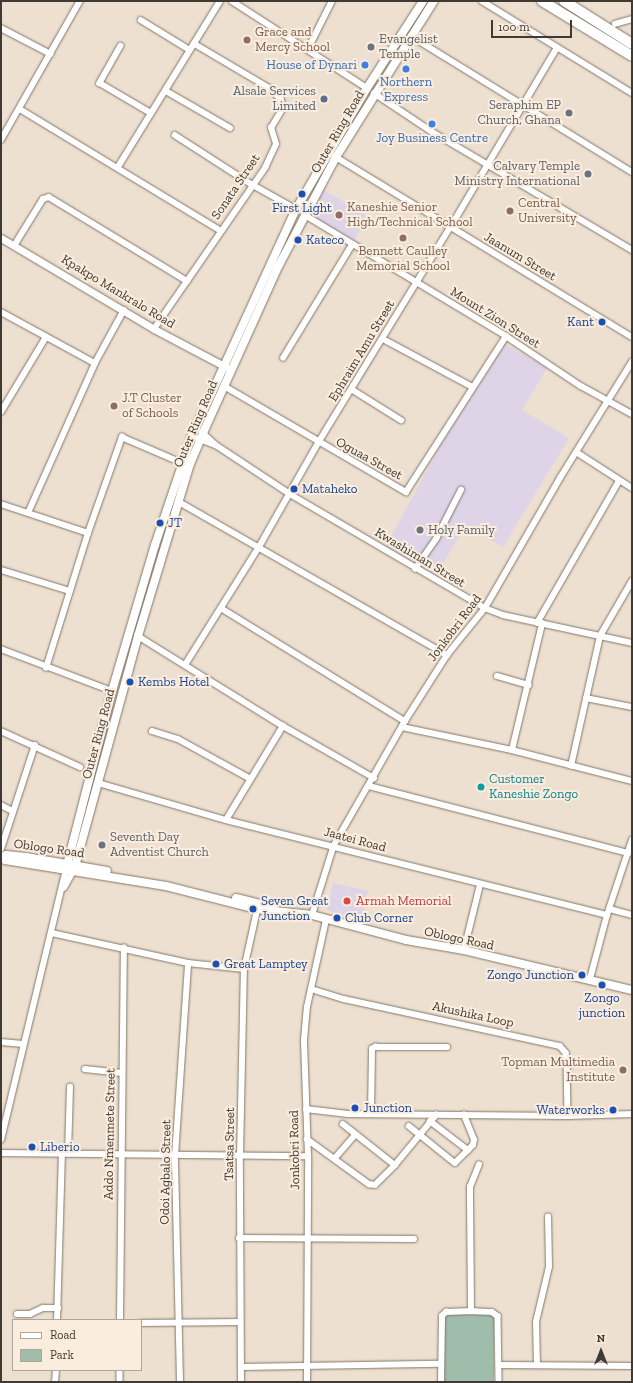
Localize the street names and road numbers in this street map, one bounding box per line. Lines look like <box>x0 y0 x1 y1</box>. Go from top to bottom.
street label: Outer Ring Road <box>308 88 368 176</box>
street label: Sonata Street <box>208 151 264 223</box>
street label: Jaanum Street <box>481 229 559 285</box>
street label: Kpakpo Mankralo Road <box>58 252 178 332</box>
street label: Mount Zion Street <box>447 284 543 352</box>
street label: Ephraim Amu Street <box>326 297 398 405</box>
street label: Outer Ring Road <box>171 378 221 470</box>
street label: Oguaa Street <box>333 434 405 484</box>
street label: Kwashiman Street <box>372 525 468 591</box>
street label: Jonkobri Road <box>425 591 485 665</box>
street label: Outer Ring Road <box>79 687 119 781</box>
street label: Jaatei Road <box>322 824 388 856</box>
street label: Oblogo Road <box>13 836 85 862</box>
street label: Oblogo Road <box>423 924 495 954</box>
street label: Akushika Loop <box>431 999 515 1031</box>
street label: Addo Nmenmete Street <box>101 1068 119 1200</box>
street label: Tsatsa Street <box>222 1107 238 1181</box>
street label: Jonkobri Road <box>287 1110 303 1190</box>
street label: Odoi Agbalo Street <box>157 1119 175 1225</box>

